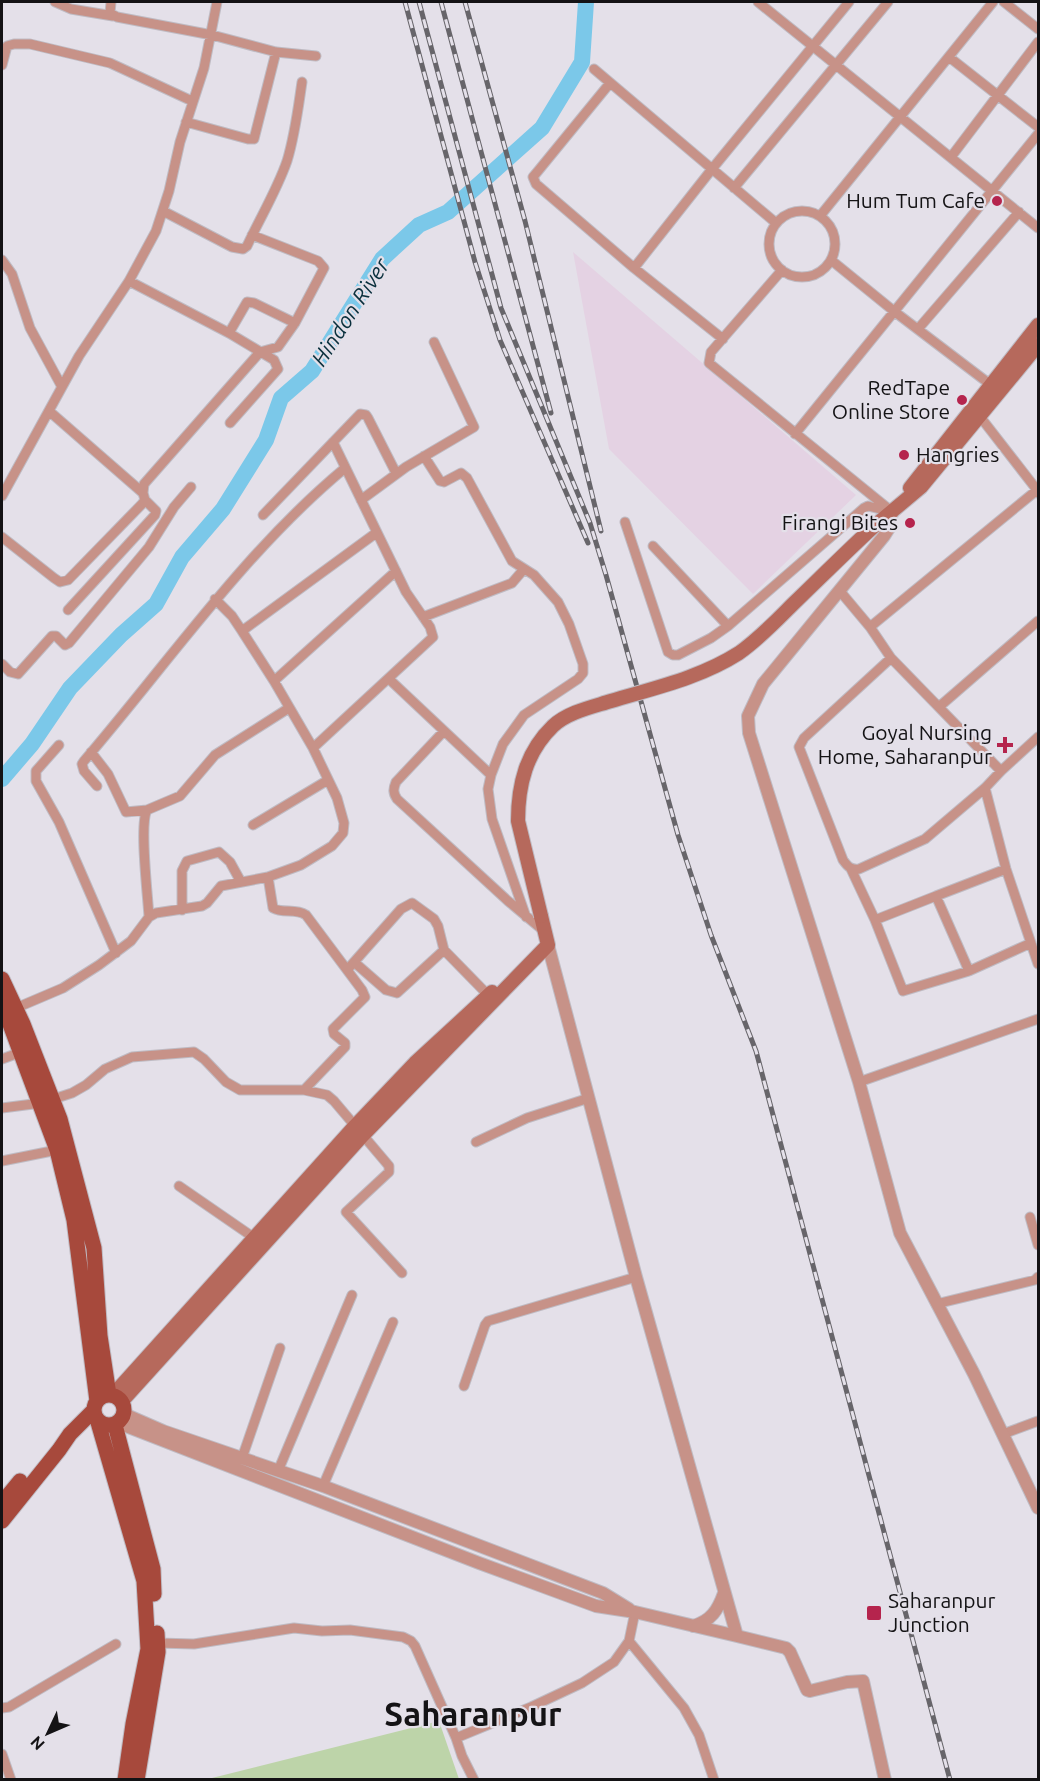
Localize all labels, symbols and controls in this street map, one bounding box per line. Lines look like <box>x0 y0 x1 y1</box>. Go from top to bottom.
place label: Hum Tum Cafe <box>846 188 985 212</box>
marker: Hum Tum Cafe <box>990 194 1004 208</box>
water label: Hindon River <box>306 253 394 370</box>
place label: RedTape Online Store <box>832 375 950 423</box>
marker: RedTape Online Store <box>955 393 969 407</box>
place label: Hangries <box>916 442 999 466</box>
marker: Hangries <box>897 448 911 462</box>
place label: Firangi Bites <box>782 510 898 534</box>
marker: Firangi Bites <box>903 516 917 530</box>
place label: Goyal Nursing Home, Saharanpur <box>818 720 992 768</box>
marker: Goyal Nursing Home, Saharanpur <box>996 736 1014 754</box>
place label: Saharanpur Junction <box>888 1588 996 1636</box>
marker: Saharanpur Junction <box>865 1604 883 1622</box>
district label: Saharanpur <box>384 1695 562 1732</box>
north arrow <box>18 1703 78 1763</box>
text: N <box>27 1733 48 1754</box>

